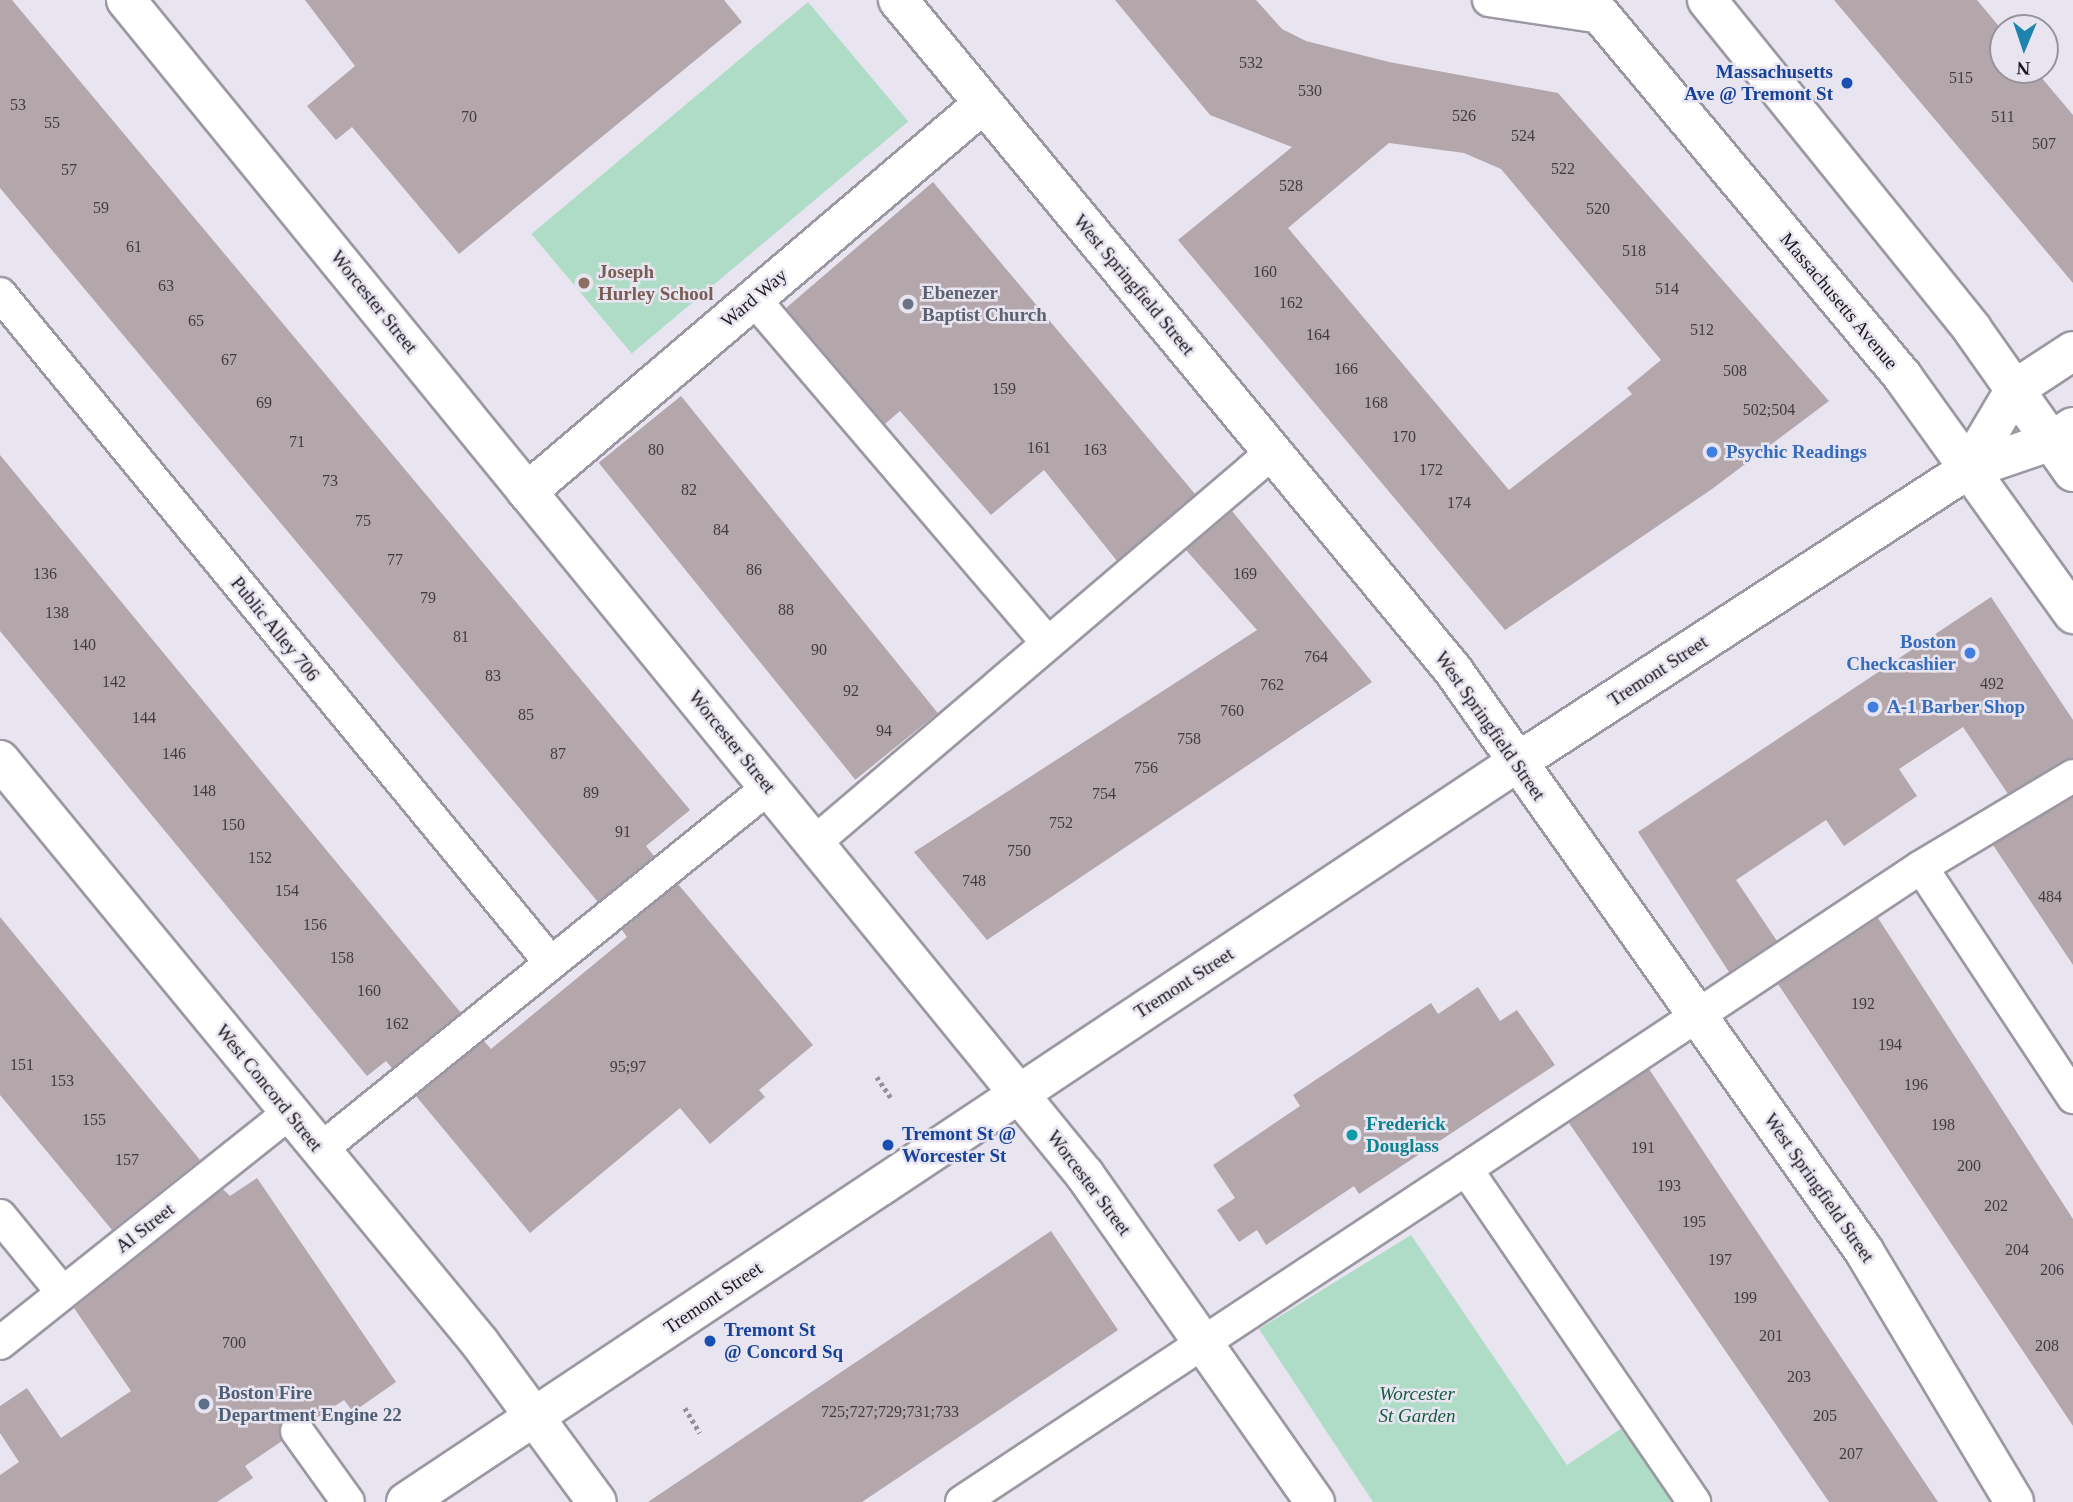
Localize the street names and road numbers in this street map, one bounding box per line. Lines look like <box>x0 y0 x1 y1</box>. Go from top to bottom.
street label: West Springfield Street <box>1068 210 1200 360</box>
street label: Massachusetts Avenue <box>1775 228 1903 374</box>
street label: Worcester Street <box>326 246 422 358</box>
street label: Ward Way <box>716 264 792 332</box>
street label: Public Alley 706 <box>226 572 324 686</box>
street label: Tremont Street <box>1604 630 1712 712</box>
street label: West Springfield Street <box>1430 647 1550 805</box>
street label: Worcester Street <box>684 686 780 798</box>
street label: Tremont Street <box>1130 942 1238 1024</box>
street label: West Concord Street <box>211 1020 327 1156</box>
street label: West Springfield Street <box>1759 1109 1879 1267</box>
street label: Worcester Street <box>1042 1126 1136 1240</box>
street label: Al Street <box>111 1198 179 1258</box>
street label: Tremont Street <box>659 1257 767 1339</box>

